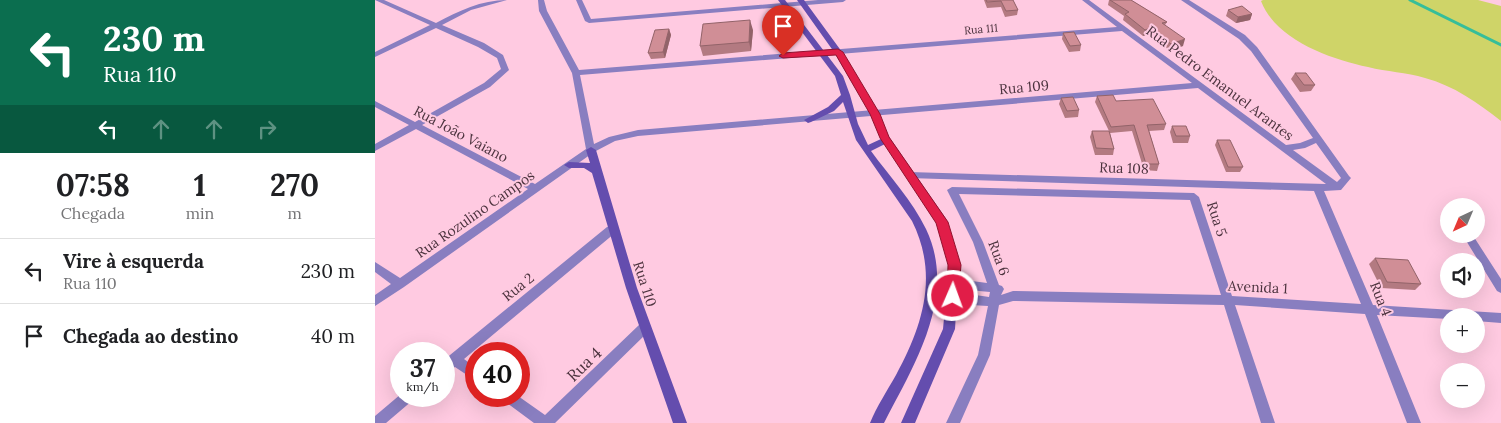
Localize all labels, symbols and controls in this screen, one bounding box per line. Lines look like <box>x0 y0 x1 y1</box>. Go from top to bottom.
pin <box>762 5 804 56</box>
icon: arrive <box>769 12 797 40</box>
text: 230 m <box>103 16 205 61</box>
icon: left <box>20 20 85 85</box>
street label: Rua 111 <box>963 21 999 37</box>
street label: Rua Pedro Emanuel Arantes <box>1143 22 1297 144</box>
text: Rua 110 <box>103 60 177 88</box>
street label: Rua 109 <box>998 76 1050 98</box>
street label: Rua João Vaiano <box>411 102 511 166</box>
icon: left <box>94 115 122 143</box>
icon: ahead <box>147 115 175 143</box>
icon: ahead <box>200 115 228 143</box>
icon: right <box>253 115 281 143</box>
street label: Rua 108 <box>1099 158 1149 178</box>
text: 07:58 <box>56 166 130 204</box>
text: 1 <box>194 166 206 204</box>
text: 270 <box>270 166 319 204</box>
street label: Rua Rozulino Campos <box>412 166 538 262</box>
north arrow <box>1440 198 1485 242</box>
map controls <box>1440 198 1485 408</box>
street label: Rua 5 <box>1203 199 1231 239</box>
text: Chegada <box>61 203 125 223</box>
text: min <box>186 203 214 223</box>
text: m <box>287 203 302 223</box>
street label: Rua 6 <box>984 238 1014 278</box>
text: Vire à esquerda <box>63 249 204 273</box>
button: sound <box>1440 253 1485 298</box>
icon: left <box>20 257 48 285</box>
text: 230 m <box>301 259 355 283</box>
street label: Rua 110 <box>629 259 661 309</box>
street label: Rua 2 <box>499 269 537 305</box>
position arrow <box>926 269 978 321</box>
text: Rua 110 <box>63 273 117 293</box>
street label: Avenida 1 <box>1227 276 1288 298</box>
street label: Rua 4 <box>1366 279 1396 319</box>
button: + <box>1440 308 1485 353</box>
icon: arrive <box>20 322 48 350</box>
text: Chegada ao destino <box>63 324 238 348</box>
text: 40 m <box>311 324 355 348</box>
speed limit sign: 40 <box>465 342 530 407</box>
street label: Rua 4 <box>562 342 606 385</box>
text: 37 <box>410 352 435 384</box>
button: − <box>1440 363 1485 408</box>
text: km/h <box>406 379 439 394</box>

